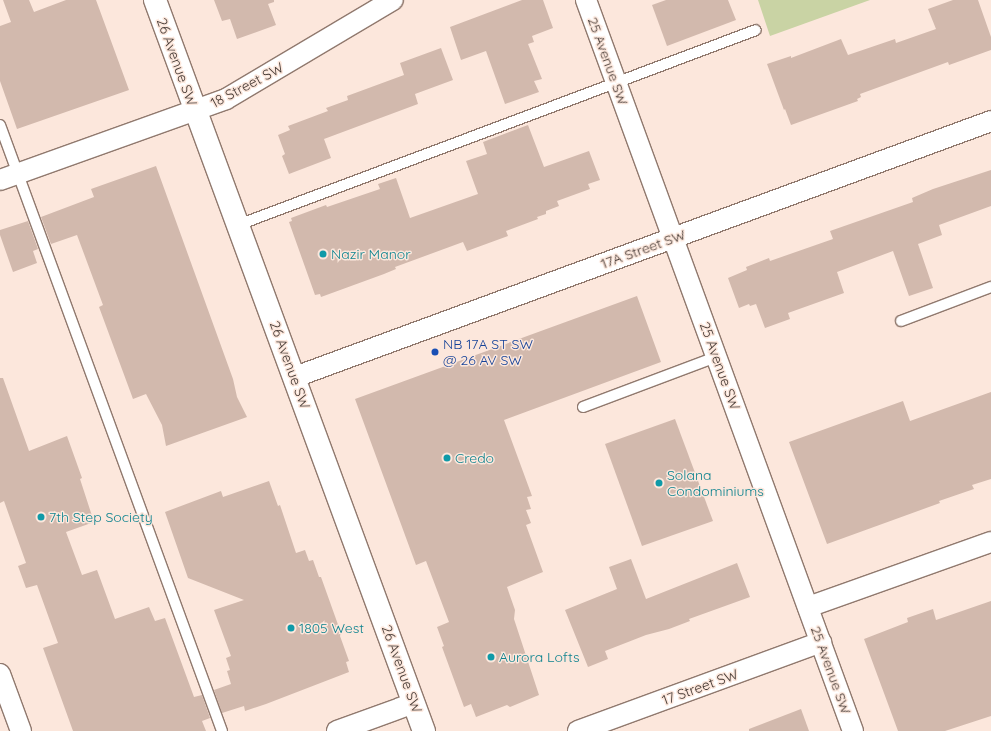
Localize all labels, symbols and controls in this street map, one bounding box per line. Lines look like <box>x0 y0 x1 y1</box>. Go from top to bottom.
street label: 25 Avenue SW <box>584 15 632 107</box>
street label: 26 Avenue SW <box>153 16 201 108</box>
street label: 18 Street SW <box>208 59 286 111</box>
street label: 17A Street SW <box>598 226 688 272</box>
place label: Nazir Manor <box>331 246 411 262</box>
marker: Nazir Manor <box>318 249 328 259</box>
street label: 26 Avenue SW <box>266 319 314 411</box>
street label: 25 Avenue SW <box>696 320 744 412</box>
place label: NB 17A ST SW @ 26 AV SW <box>443 336 533 368</box>
marker: NB 17A ST SW @ 26 AV SW <box>430 347 440 357</box>
place label: Credo <box>455 450 494 466</box>
marker: Credo <box>442 453 452 463</box>
place label: Solana Condominiums <box>667 467 764 500</box>
marker: Solana Condominiums <box>654 478 664 488</box>
place label: 7th Step Society <box>49 509 153 525</box>
marker: 7th Step Society <box>36 512 46 522</box>
place label: 1805 West <box>299 620 364 636</box>
marker: 1805 West <box>286 623 296 633</box>
street label: 26 Avenue SW <box>378 623 426 715</box>
street label: 25 Avenue SW <box>807 624 855 716</box>
place label: Aurora Lofts <box>499 649 580 665</box>
marker: Aurora Lofts <box>486 652 496 662</box>
street label: 17 Street SW <box>660 665 740 709</box>

